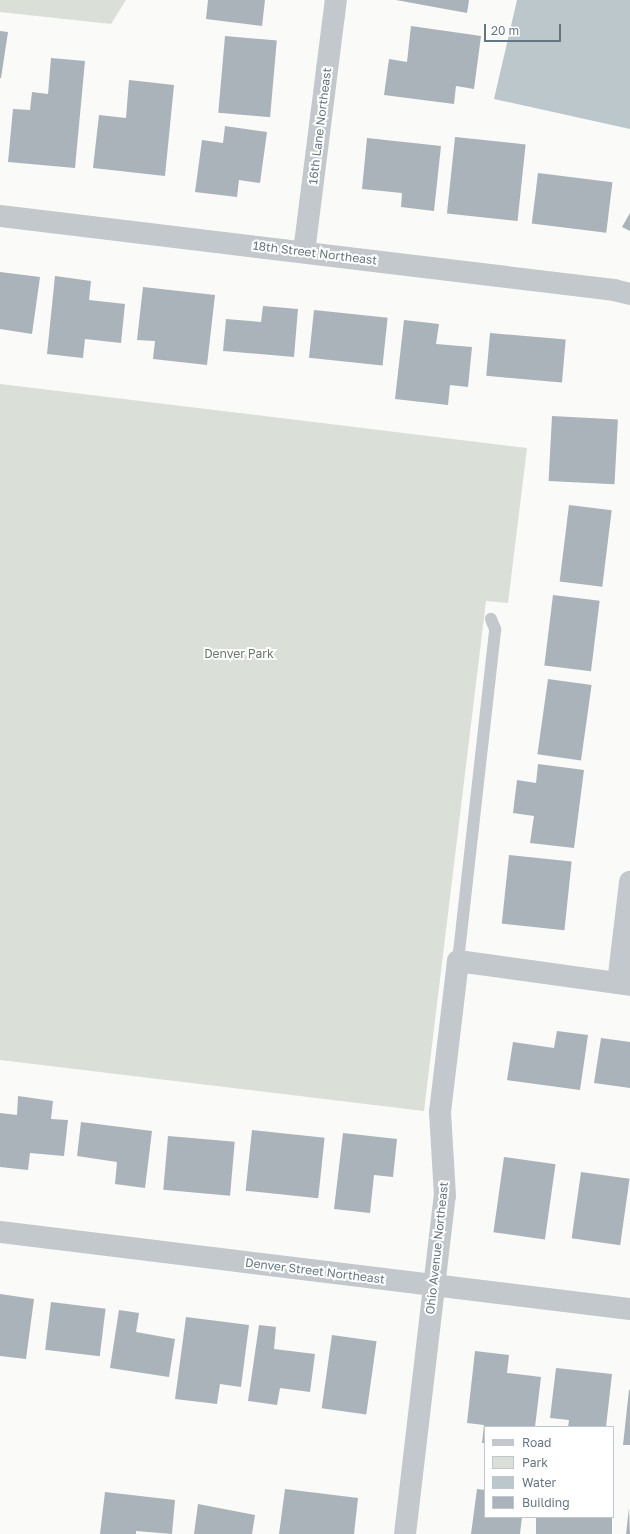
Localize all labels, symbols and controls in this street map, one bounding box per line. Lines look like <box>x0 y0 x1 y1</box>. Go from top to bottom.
scale bar <box>486 16 563 42</box>
text: 20 m <box>491 23 519 38</box>
street label: 16th Lane Northeast <box>306 67 334 185</box>
street label: 18th Street Northeast <box>252 238 378 268</box>
park label: Denver Park <box>204 647 274 661</box>
street label: Ohio Avenue Northeast <box>423 1181 451 1315</box>
street label: Denver Street Northeast <box>244 1255 386 1287</box>
legend <box>484 1426 614 1518</box>
text: Road <box>522 1435 551 1450</box>
text: Park <box>522 1455 548 1470</box>
text: Water <box>522 1475 556 1490</box>
text: Building <box>522 1495 570 1510</box>

